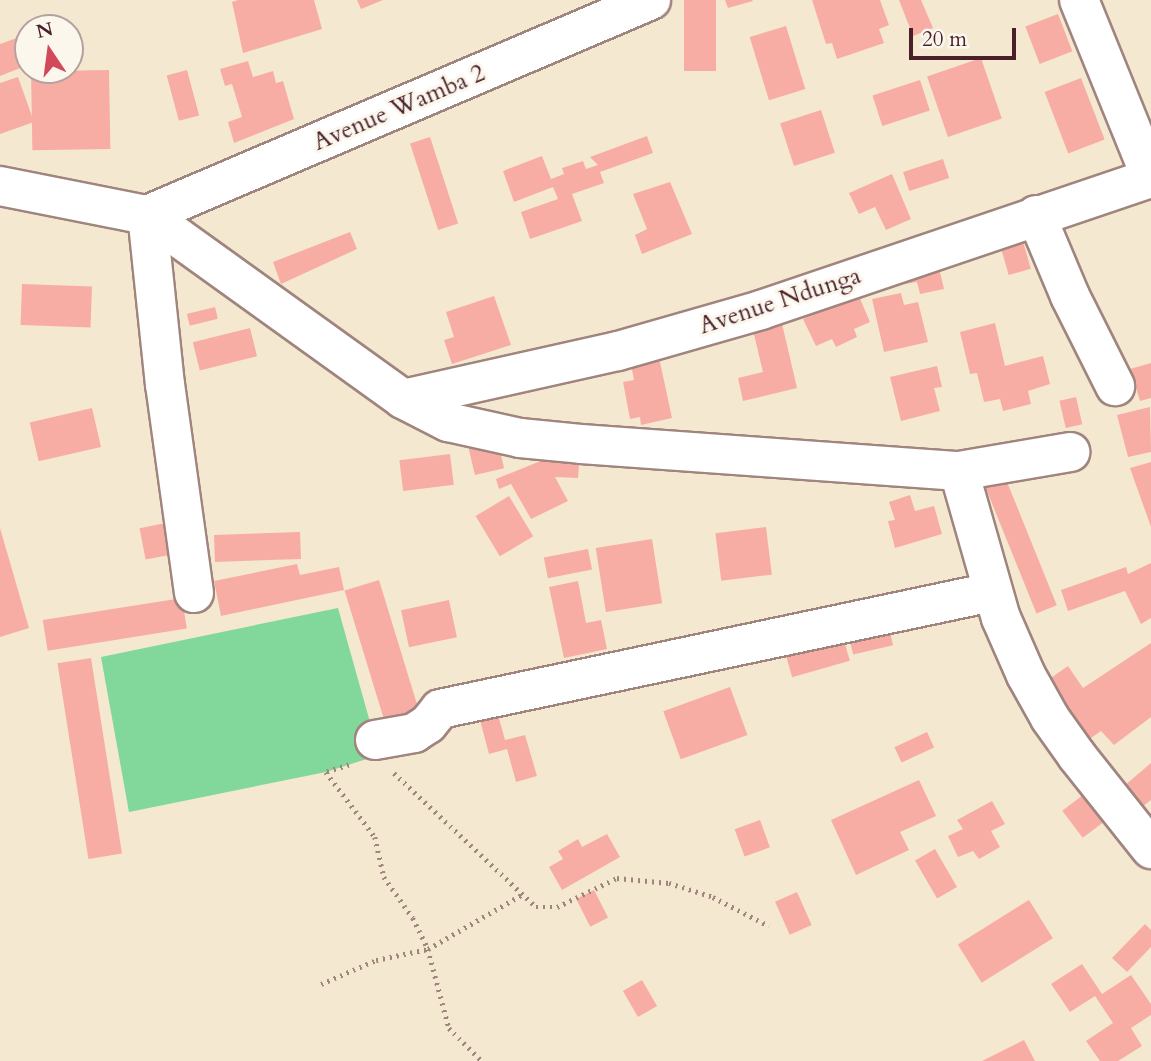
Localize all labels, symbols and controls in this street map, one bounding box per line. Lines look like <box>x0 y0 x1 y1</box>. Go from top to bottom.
north arrow <box>14 14 84 84</box>
scale bar <box>913 14 1020 58</box>
text: N <box>34 16 56 45</box>
text: 20 m <box>922 25 967 54</box>
street label: Avenue Wamba 2 <box>309 59 489 157</box>
street label: Avenue Ndunga <box>696 261 864 341</box>

